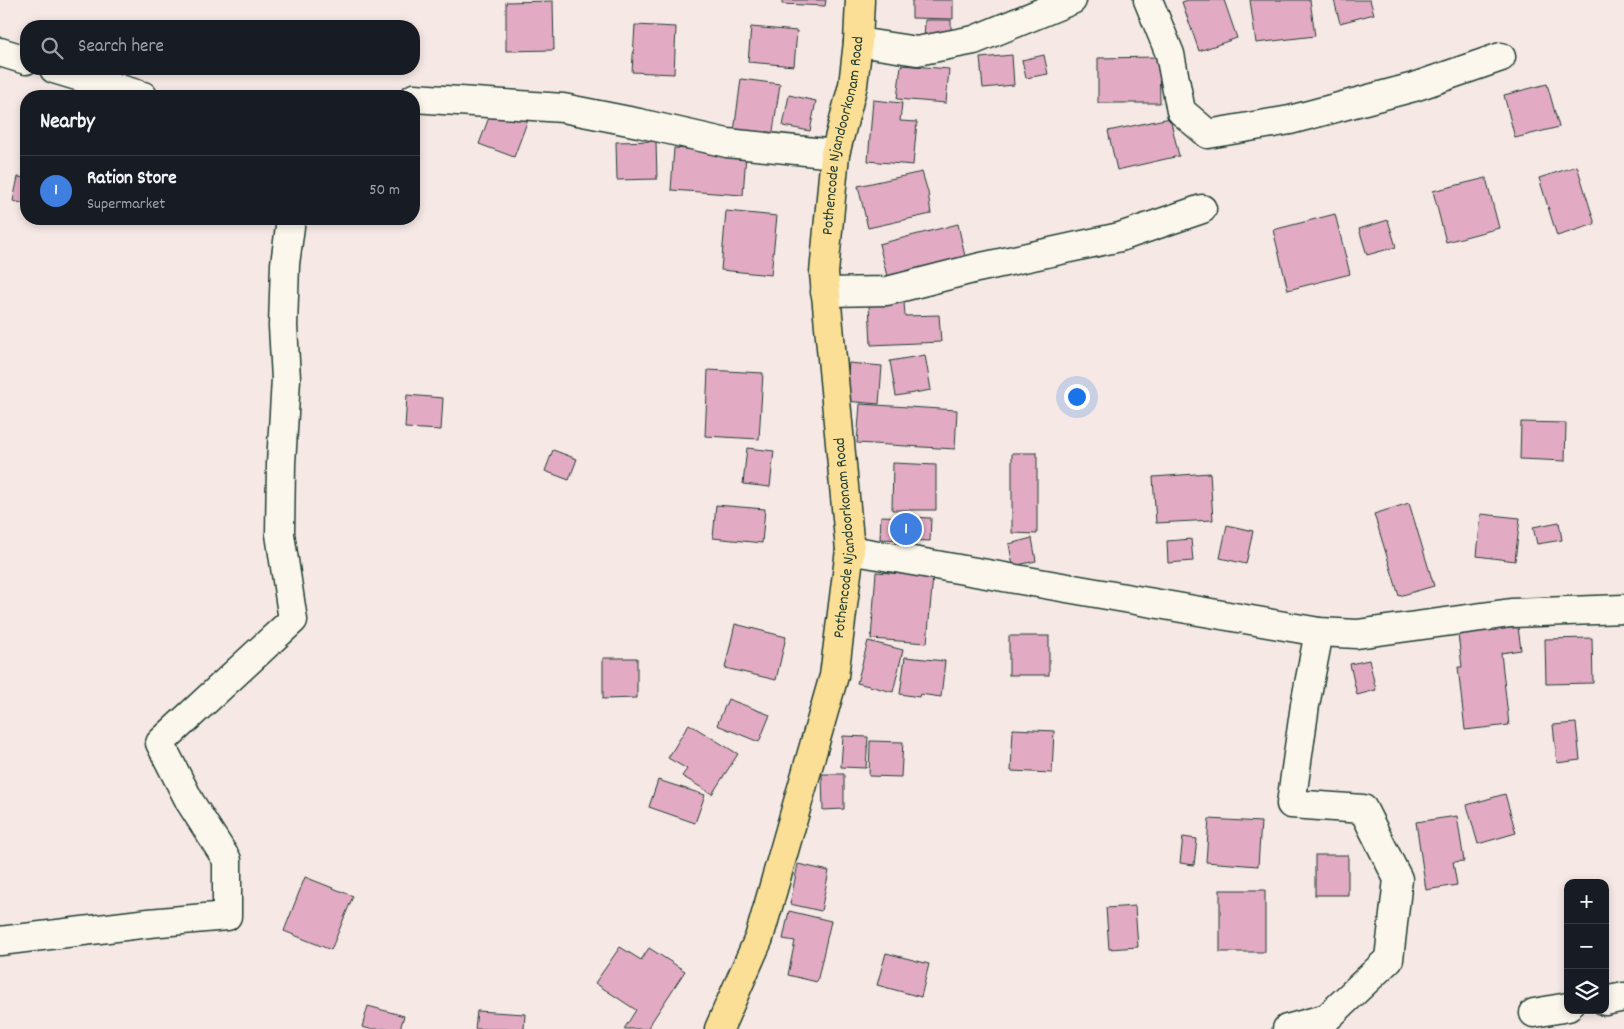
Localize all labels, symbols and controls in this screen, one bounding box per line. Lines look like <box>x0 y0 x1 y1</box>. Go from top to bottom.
search box <box>20 20 420 75</box>
icon: search <box>38 34 66 62</box>
text: Search here <box>78 34 164 61</box>
street label: Pothencode Njandoorkonam Road <box>816 36 870 236</box>
text: Nearby <box>40 108 95 138</box>
text: Ration Store <box>87 166 177 193</box>
text: 1 <box>54 179 58 202</box>
text: 50 m <box>369 179 400 202</box>
text: Supermarket <box>87 193 165 216</box>
your location <box>1064 384 1090 410</box>
street label: Pothencode Njandoorkonam Road <box>827 436 862 640</box>
pin: 1 <box>890 510 922 548</box>
map controls <box>1564 879 1609 1014</box>
button: + <box>1564 879 1609 924</box>
button: − <box>1564 924 1609 969</box>
button: layers <box>1564 969 1609 1014</box>

